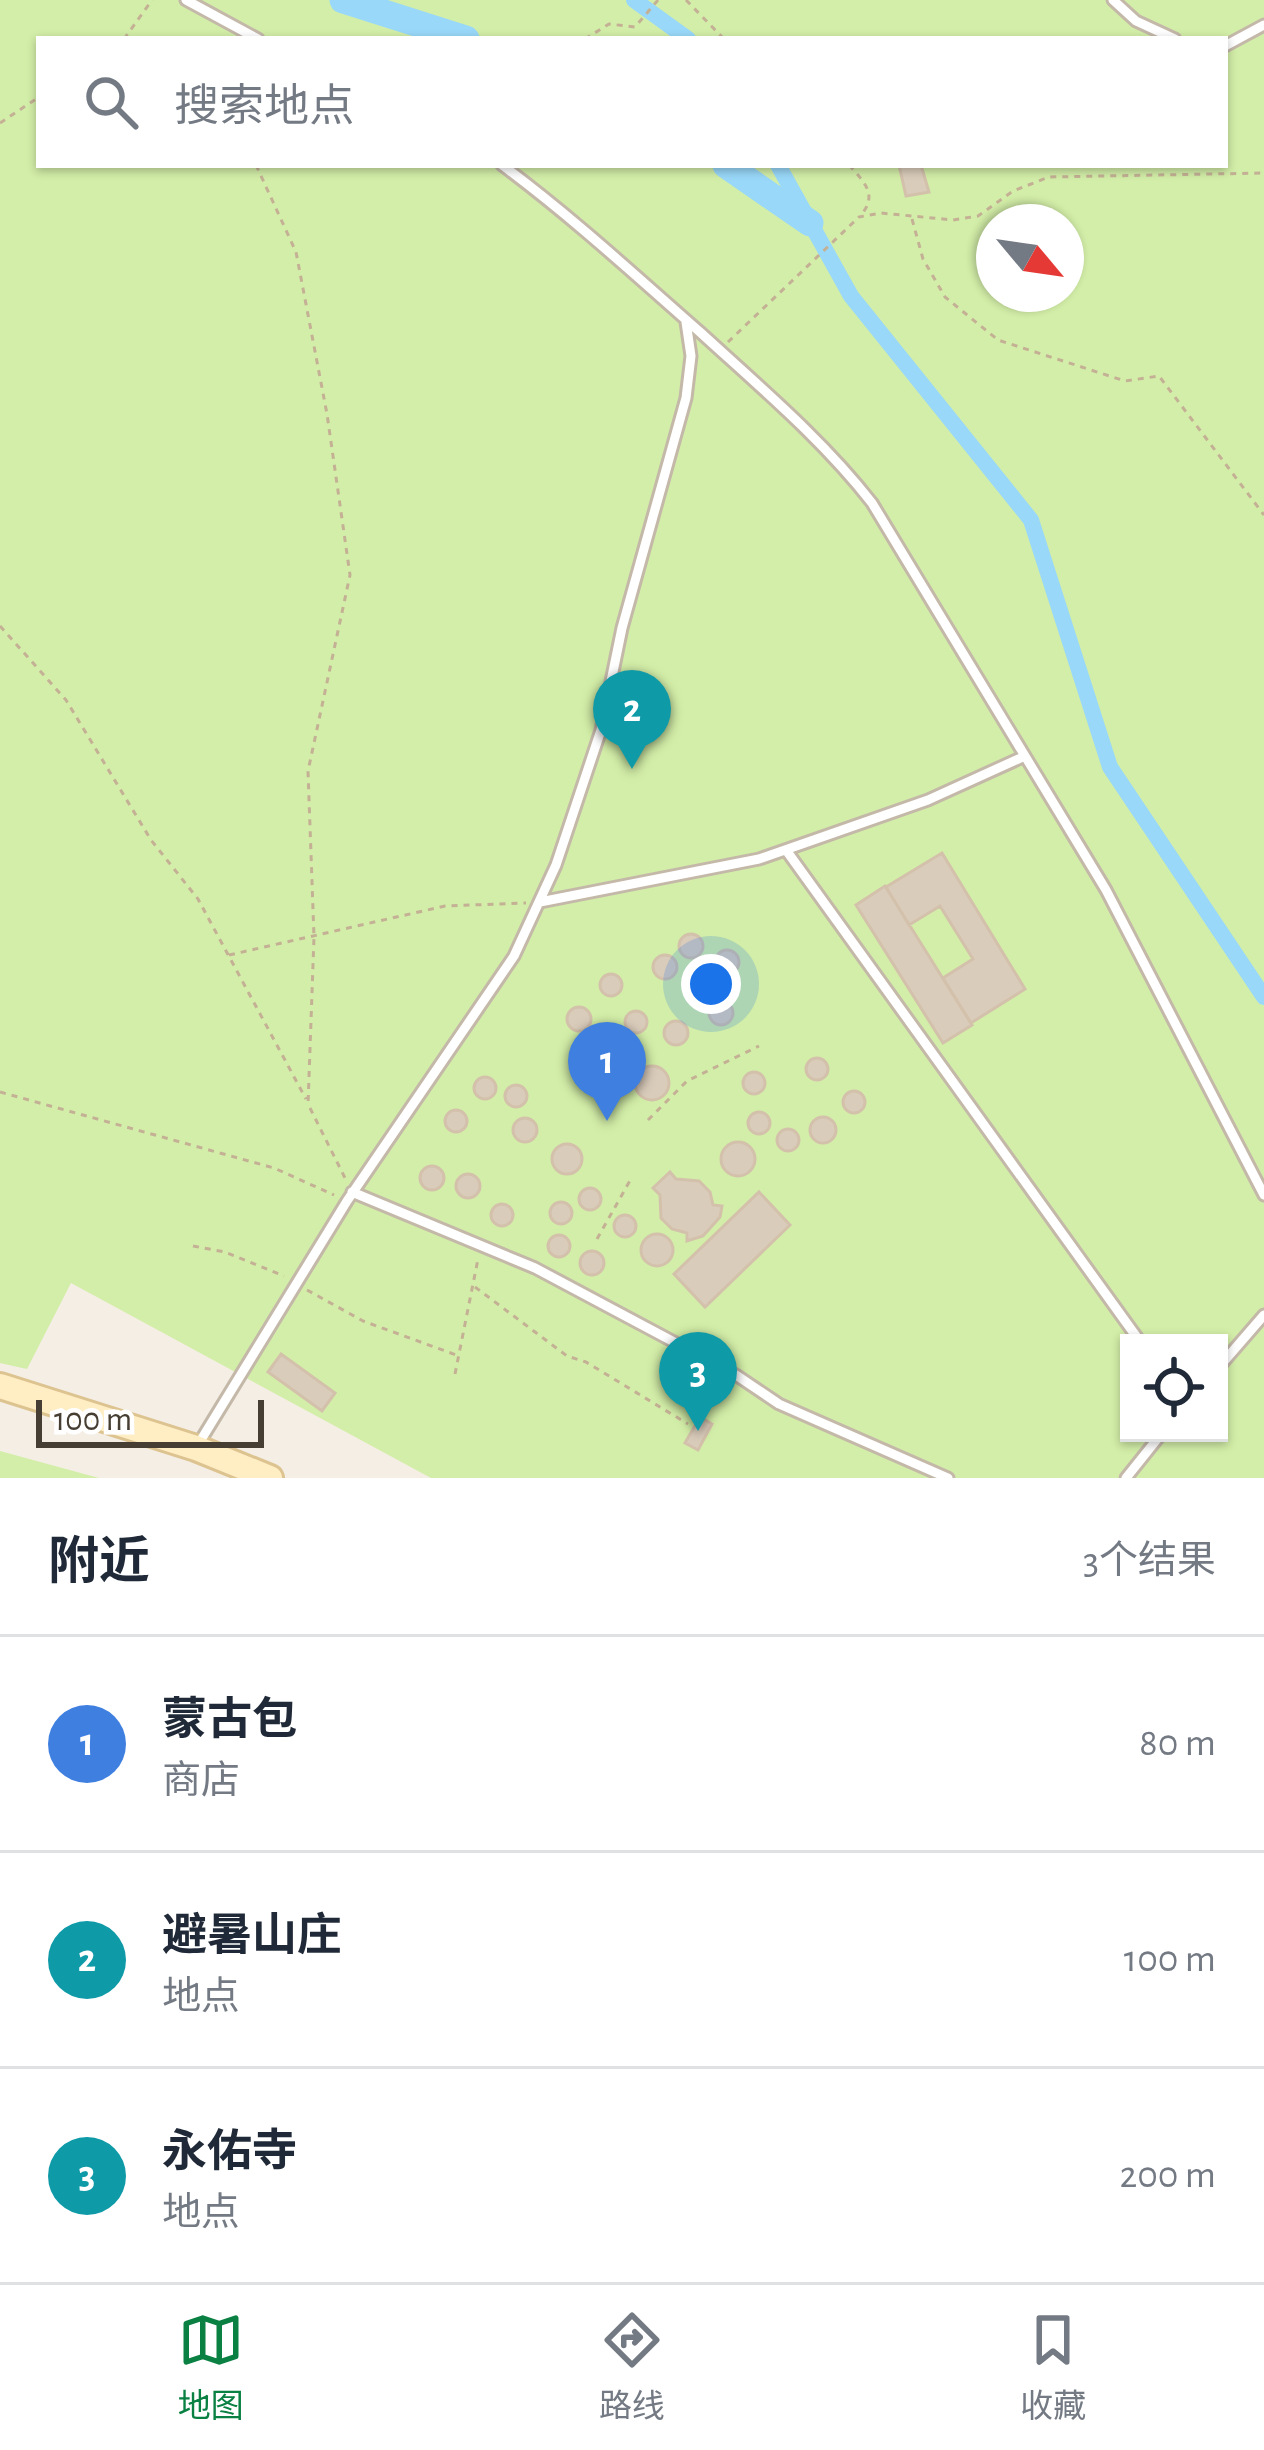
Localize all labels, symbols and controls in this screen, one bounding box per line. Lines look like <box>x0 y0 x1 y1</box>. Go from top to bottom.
search box <box>36 36 1228 168</box>
icon: search <box>78 69 144 135</box>
text: 搜索地点 <box>174 85 354 130</box>
north arrow <box>976 204 1084 312</box>
pin: 2 <box>593 670 671 769</box>
your location <box>681 954 741 1014</box>
pin: 1 <box>568 1022 646 1121</box>
pin: 3 <box>659 1332 737 1431</box>
map controls <box>1120 1334 1228 1442</box>
button: locate <box>1120 1334 1228 1442</box>
scale bar <box>36 1394 264 1447</box>
text: 100 m <box>54 1404 132 1437</box>
text: 附近 <box>48 1537 150 1588</box>
text: 3个结果 <box>1083 1542 1216 1581</box>
text: 蒙古包 <box>162 1698 297 1743</box>
text: 1 <box>80 1724 94 1763</box>
text: 80 m <box>1139 1724 1216 1763</box>
text: 商店 <box>162 1762 240 1801</box>
text: 避暑山庄 <box>162 1914 342 1959</box>
text: 2 <box>78 1940 96 1979</box>
text: 100 m <box>1124 1940 1216 1979</box>
text: 地点 <box>162 1978 240 2017</box>
text: 永佑寺 <box>162 2130 297 2175</box>
text: 3 <box>79 2156 95 2195</box>
text: 200 m <box>1119 2156 1216 2195</box>
text: 地点 <box>162 2194 240 2233</box>
tab: 地图 <box>178 2307 244 2428</box>
tab: 路线 <box>599 2307 665 2428</box>
tab: 收藏 <box>1020 2307 1086 2428</box>

